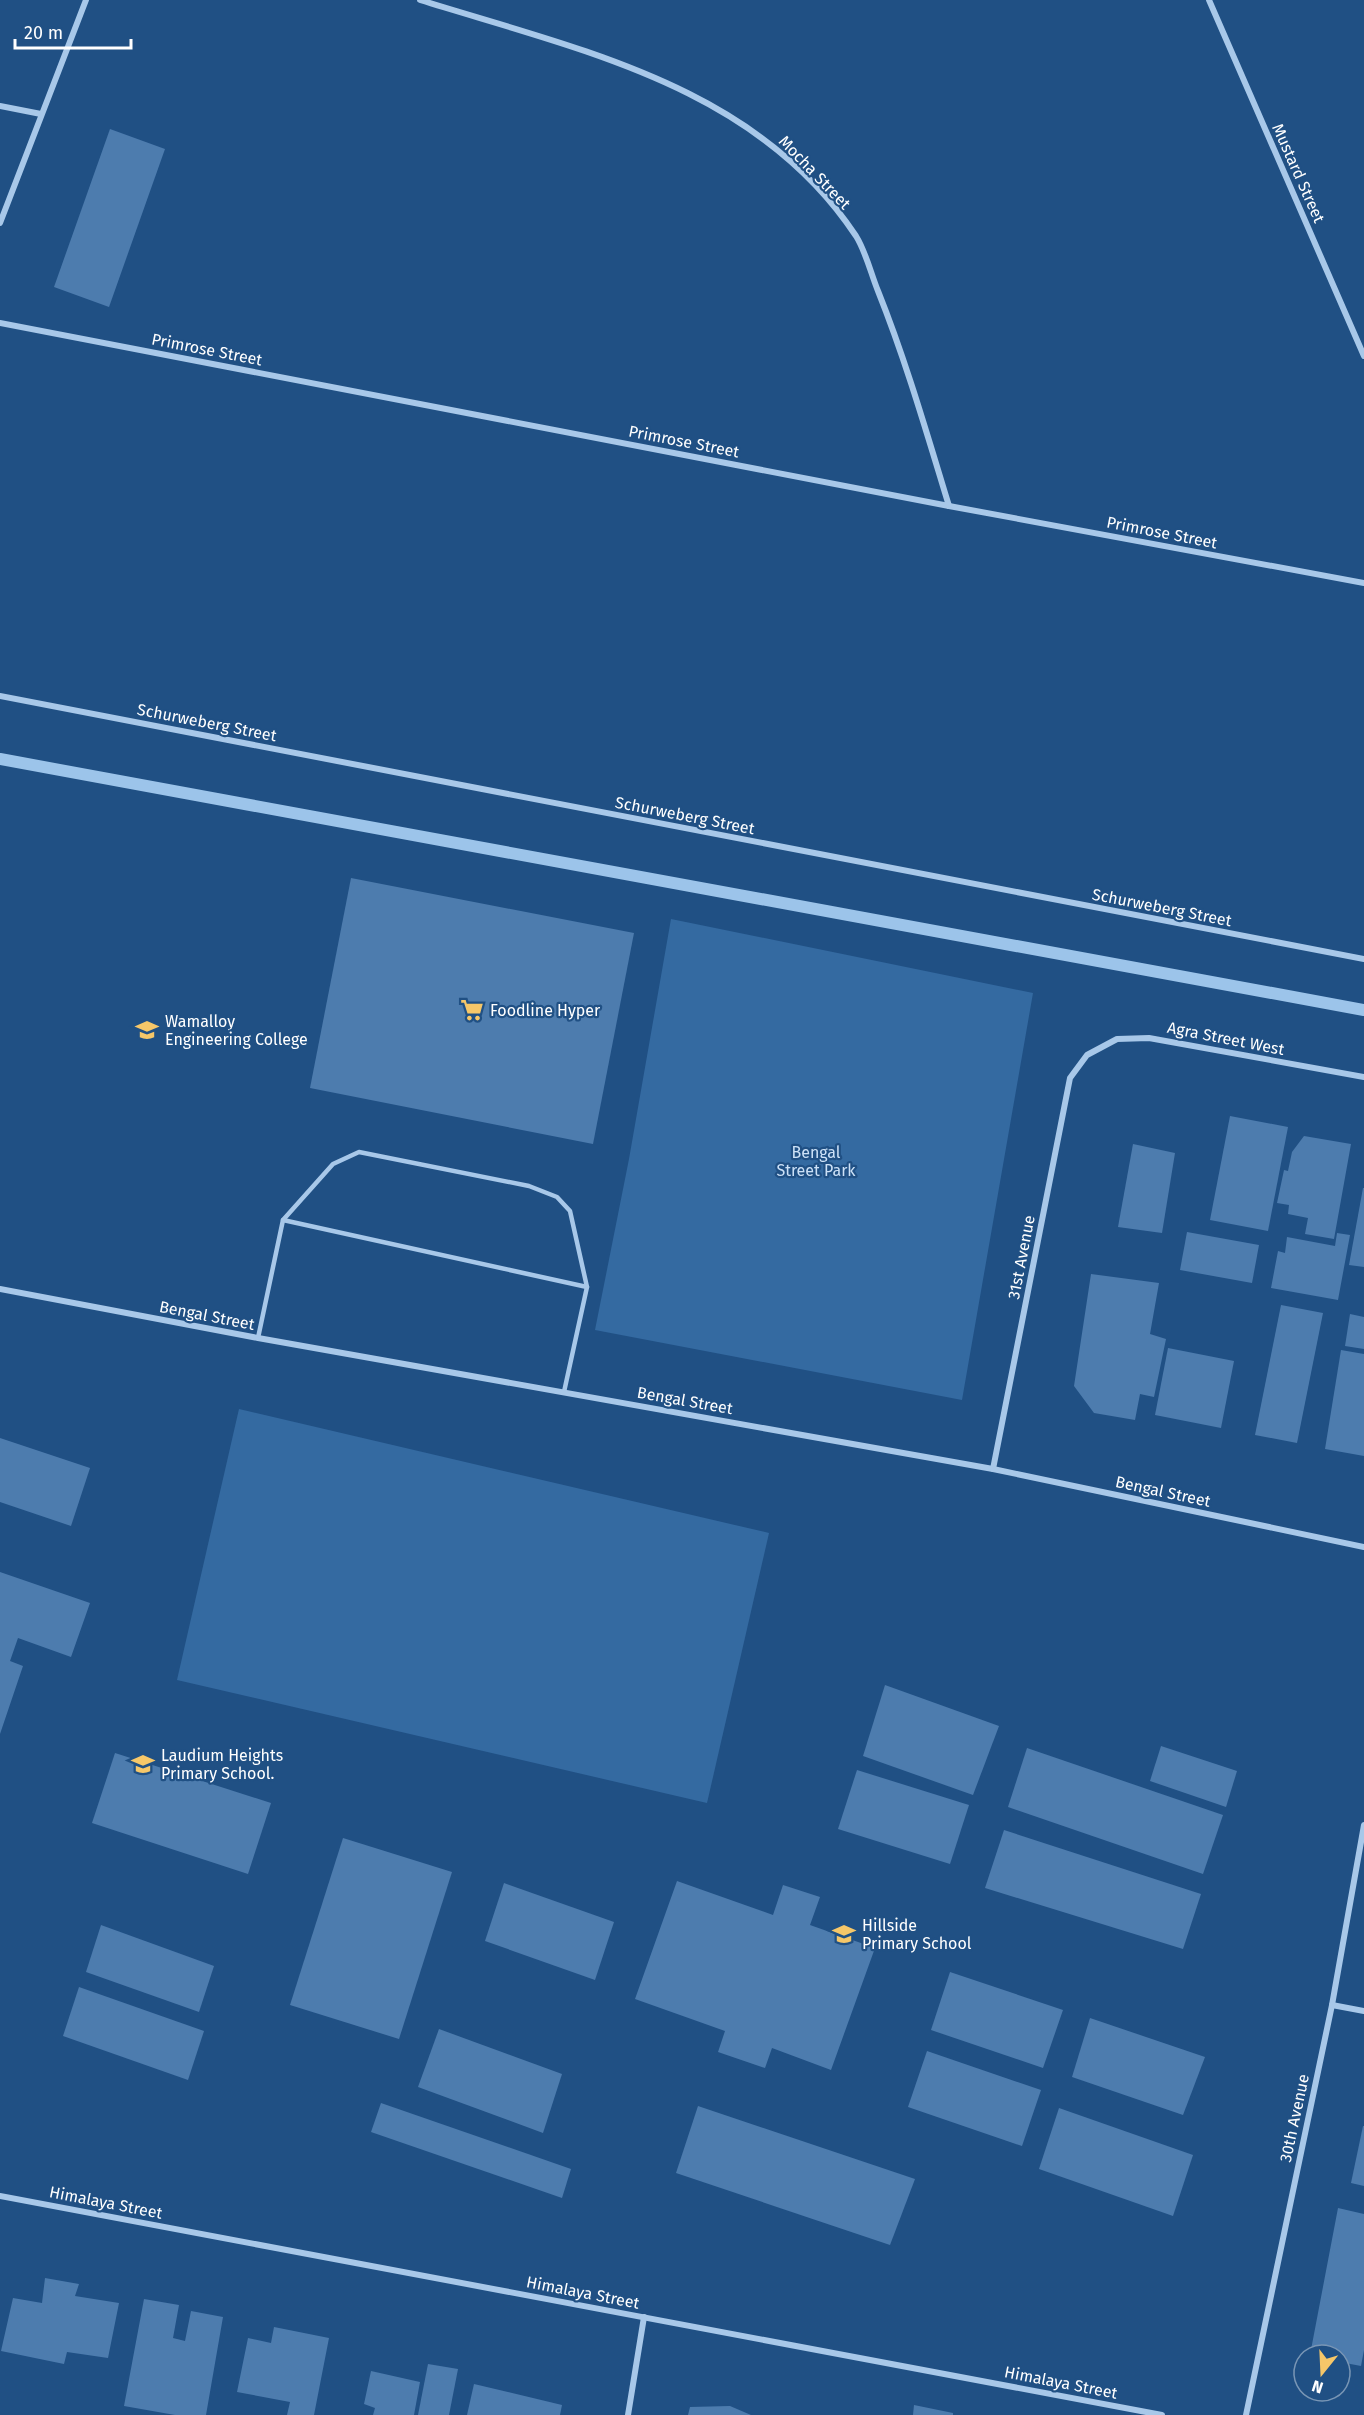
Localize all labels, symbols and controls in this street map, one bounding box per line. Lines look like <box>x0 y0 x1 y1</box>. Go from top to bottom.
scale bar <box>15 12 130 50</box>
text: 20 m <box>24 22 63 44</box>
street label: Mustard Street <box>1268 121 1329 226</box>
street label: Mocha Street <box>775 132 855 213</box>
street label: Primrose Street <box>150 329 264 370</box>
street label: Primrose Street <box>627 421 741 462</box>
street label: Primrose Street <box>1105 512 1219 553</box>
street label: Schurweberg Street <box>136 700 278 745</box>
street label: Schurweberg Street <box>614 793 756 838</box>
street label: Schurweberg Street <box>1091 885 1233 930</box>
supermarket icon: Foodline Hyper <box>459 997 485 1023</box>
place label: Foodline Hyper <box>490 1001 601 1020</box>
place label: Wamalloy Engineering College <box>165 1012 308 1049</box>
school or university icon: Wamalloy Engineering College <box>134 1017 160 1043</box>
street label: Agra Street West <box>1166 1018 1286 1059</box>
park label: Bengal Street Park <box>776 1143 856 1180</box>
street label: 31st Avenue <box>1004 1214 1039 1301</box>
street label: Bengal Street <box>158 1297 256 1334</box>
street label: Bengal Street <box>636 1383 734 1418</box>
street label: Bengal Street <box>1114 1472 1212 1511</box>
place label: Laudium Heights Primary School. <box>161 1746 283 1783</box>
school or university icon: Laudium Heights Primary School. <box>130 1751 156 1777</box>
place label: Hillside Primary School <box>862 1916 972 1953</box>
school or university icon: Hillside Primary School <box>831 1921 857 1947</box>
street label: 30th Avenue <box>1276 2072 1313 2164</box>
street label: Himalaya Street <box>48 2182 164 2223</box>
street label: Himalaya Street <box>525 2272 641 2313</box>
north arrow <box>1292 2343 1352 2403</box>
street label: Himalaya Street <box>1003 2362 1119 2403</box>
text: N <box>1310 2376 1325 2397</box>

